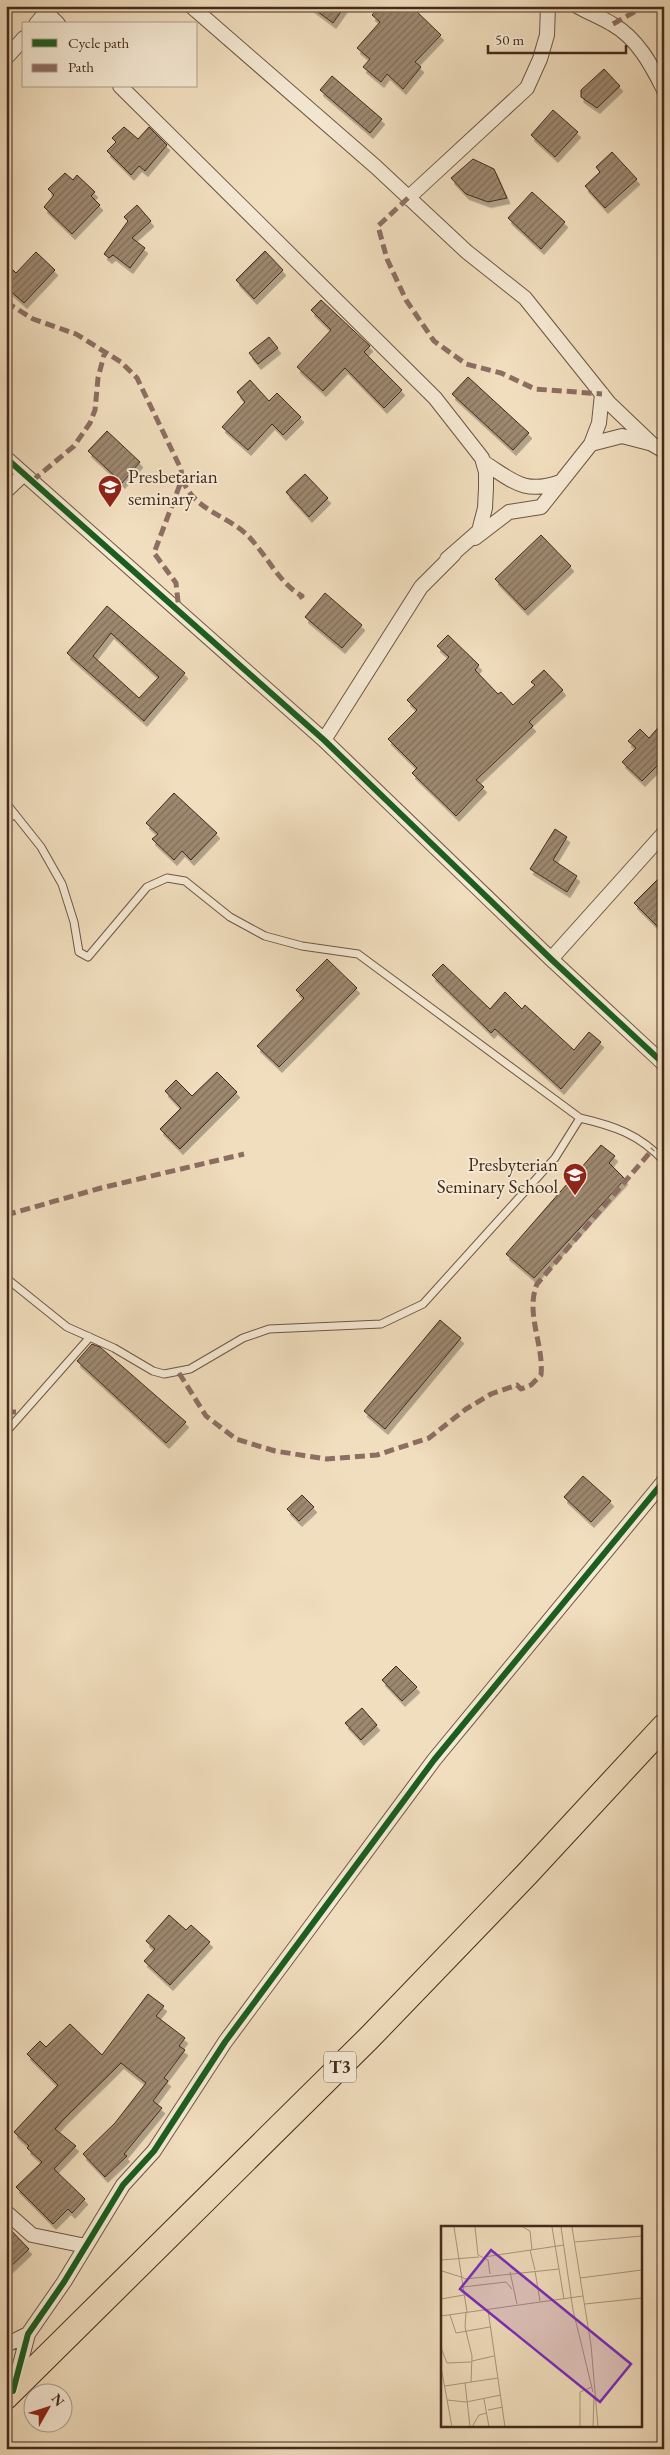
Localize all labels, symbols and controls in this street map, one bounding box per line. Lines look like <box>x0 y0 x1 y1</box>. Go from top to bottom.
legend <box>22 22 198 88</box>
scale bar <box>488 22 625 54</box>
text: 50 m <box>495 30 524 49</box>
text: Cycle path <box>68 33 130 52</box>
text: Path <box>68 57 94 76</box>
place label: Presbetarian seminary <box>128 464 218 511</box>
school or university icon: Presbetarian seminary <box>97 474 123 508</box>
place label: Presbyterian Seminary School <box>437 1152 558 1199</box>
school or university icon: Presbyterian Seminary School <box>562 1162 588 1196</box>
road number: T3 <box>324 2052 356 2082</box>
inset map <box>441 2226 642 2428</box>
north arrow <box>22 2382 72 2432</box>
text: N <box>48 2390 69 2410</box>

